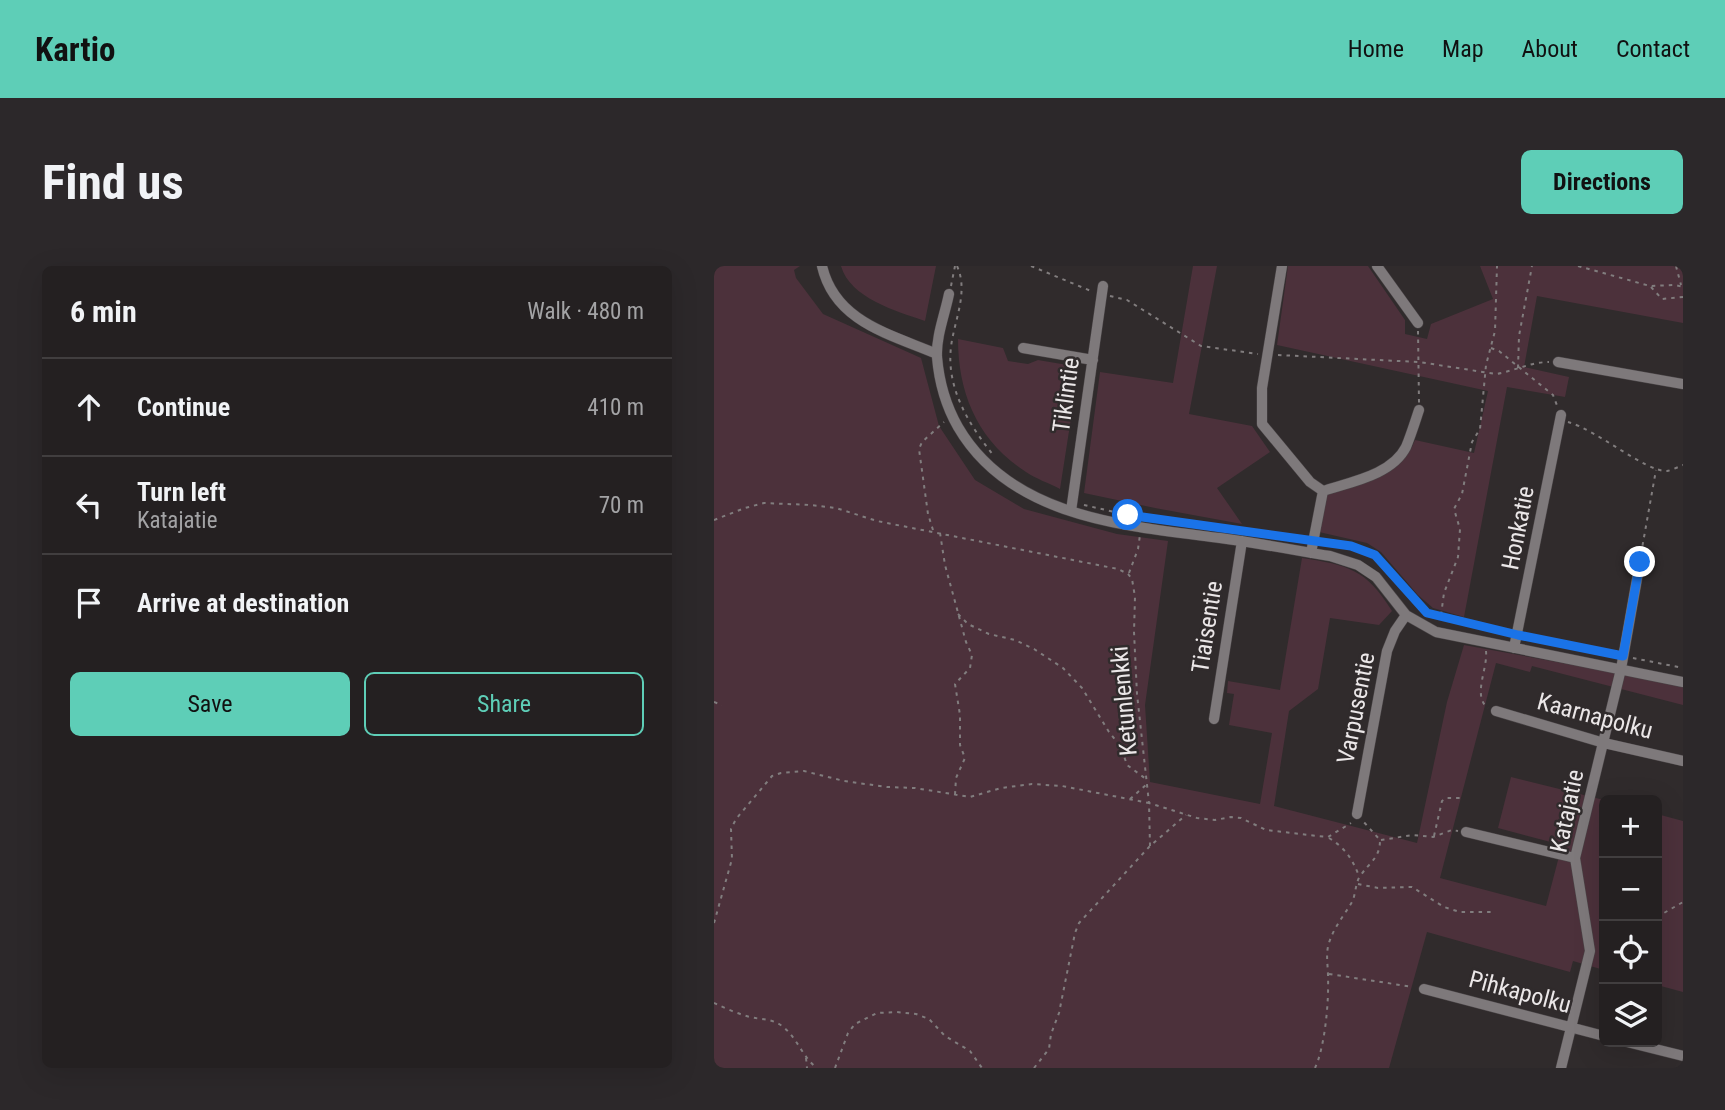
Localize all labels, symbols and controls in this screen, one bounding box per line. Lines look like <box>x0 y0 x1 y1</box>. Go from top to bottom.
text: Kartio <box>35 30 115 69</box>
text: Home <box>1348 35 1404 63</box>
text: Map <box>1442 35 1484 63</box>
text: About <box>1522 35 1578 63</box>
text: Contact <box>1616 35 1690 63</box>
button: Directions <box>1521 150 1683 214</box>
text: Find us <box>42 154 184 211</box>
text: 6 min <box>70 294 137 329</box>
text: Walk · 480 m <box>527 298 644 325</box>
street label: Tiklintie <box>1047 356 1085 434</box>
icon: ahead <box>70 388 108 426</box>
text: Continue <box>137 392 230 422</box>
text: 410 m <box>587 394 644 421</box>
text: Turn left <box>137 477 226 507</box>
street label: Honkatie <box>1496 484 1540 572</box>
icon: left <box>70 486 108 524</box>
text: 70 m <box>599 492 644 519</box>
route start <box>1112 499 1143 530</box>
text: Katajatie <box>137 507 217 534</box>
route end <box>1624 546 1655 577</box>
street label: Tiaisentie <box>1186 579 1228 675</box>
icon: arrive <box>70 584 108 622</box>
text: Arrive at destination <box>137 588 349 618</box>
street label: Ketunlenkki <box>1105 645 1143 757</box>
street label: Varpusentie <box>1331 650 1381 766</box>
button: Save <box>70 672 350 736</box>
button: Share <box>364 672 644 736</box>
street label: Kaarnapolku <box>1534 687 1656 745</box>
street label: Katajatie <box>1545 767 1589 855</box>
map controls <box>1599 795 1662 1047</box>
button: + <box>1599 795 1662 858</box>
button: − <box>1599 858 1662 921</box>
button: locate <box>1599 921 1662 984</box>
street label: Pihkapolku <box>1466 965 1574 1019</box>
button: layers <box>1599 984 1662 1047</box>

